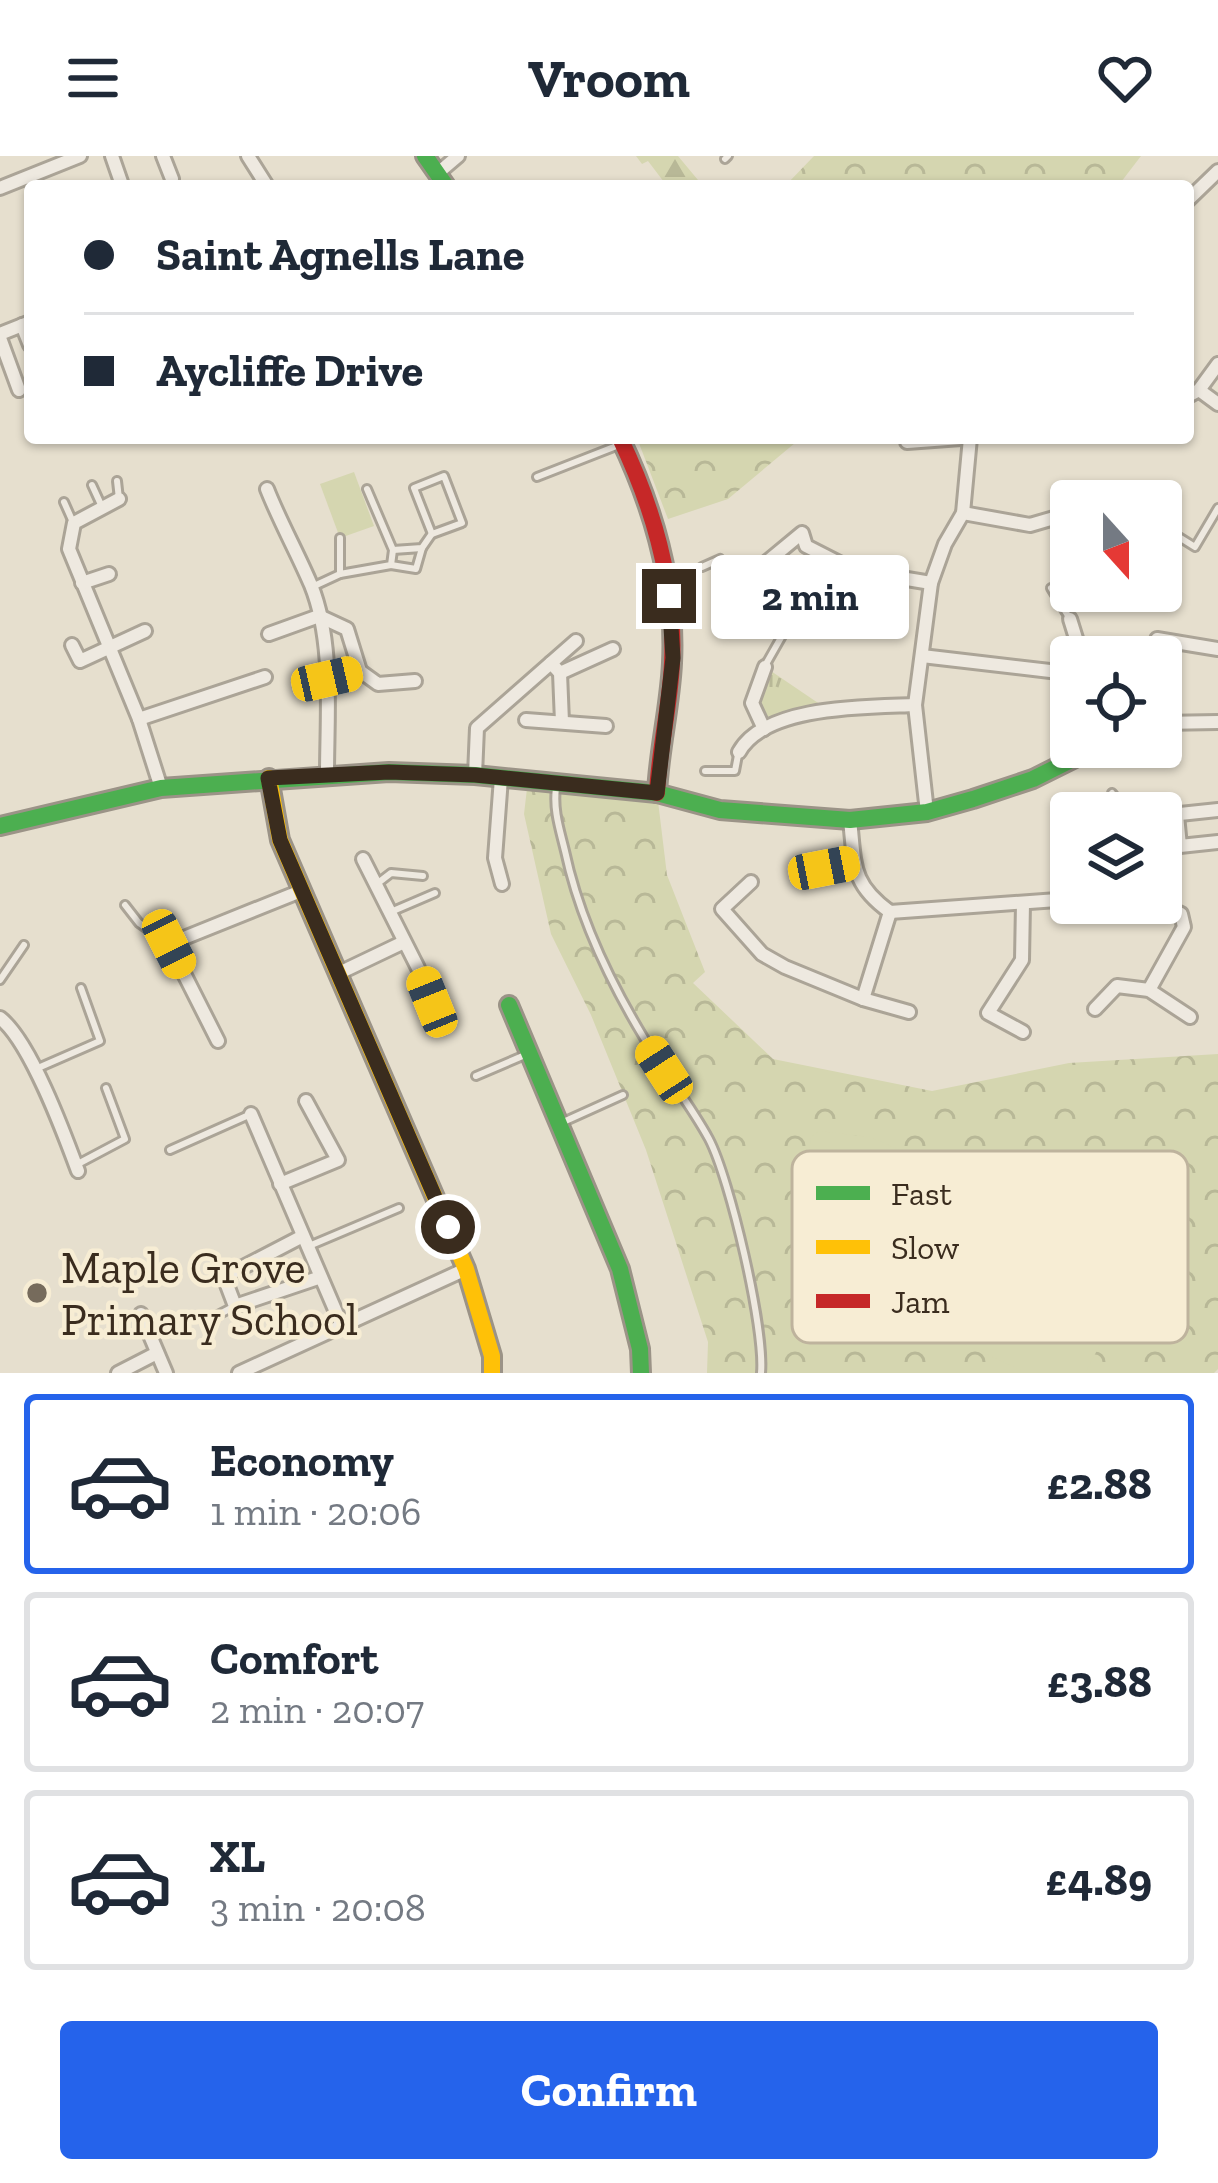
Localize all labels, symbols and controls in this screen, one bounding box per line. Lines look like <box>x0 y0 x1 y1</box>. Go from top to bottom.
icon: menu <box>60 45 126 111</box>
icon: heart <box>1092 45 1158 111</box>
text: Vroom <box>528 46 690 111</box>
text: Saint Agnells Lane <box>156 228 524 282</box>
text: Aycliffe Drive <box>156 344 423 398</box>
north arrow <box>1050 480 1182 612</box>
map controls <box>1050 480 1182 924</box>
callout: 2 min <box>711 554 909 638</box>
route end <box>642 569 696 623</box>
text: 2 min <box>761 573 859 620</box>
button: locate <box>1050 636 1182 768</box>
car <box>288 653 366 705</box>
button: layers <box>1050 792 1182 924</box>
car <box>785 843 863 893</box>
car <box>137 904 201 984</box>
car <box>402 962 462 1042</box>
car <box>629 1030 699 1110</box>
legend <box>792 1151 1188 1343</box>
text: Fast <box>891 1174 952 1213</box>
route start <box>421 1200 475 1254</box>
text: Slow <box>891 1228 959 1267</box>
place label: Maple Grove Primary School <box>61 1241 358 1347</box>
marker: Maple Grove Primary School <box>24 1280 50 1306</box>
text: Jam <box>891 1282 950 1321</box>
icon: car <box>66 1430 174 1538</box>
text: Economy <box>210 1434 394 1488</box>
text: £2.88 <box>1047 1457 1152 1511</box>
text: 1 min · 20:06 <box>210 1488 422 1535</box>
icon: car <box>66 1628 174 1736</box>
text: Comfort <box>210 1632 378 1686</box>
text: £3.88 <box>1047 1655 1152 1709</box>
text: 2 min · 20:07 <box>210 1686 424 1733</box>
icon: car <box>66 1826 174 1934</box>
text: XL <box>210 1830 265 1884</box>
text: £4.89 <box>1045 1853 1152 1907</box>
text: 3 min · 20:08 <box>210 1884 426 1931</box>
button: Confirm <box>60 2021 1158 2159</box>

